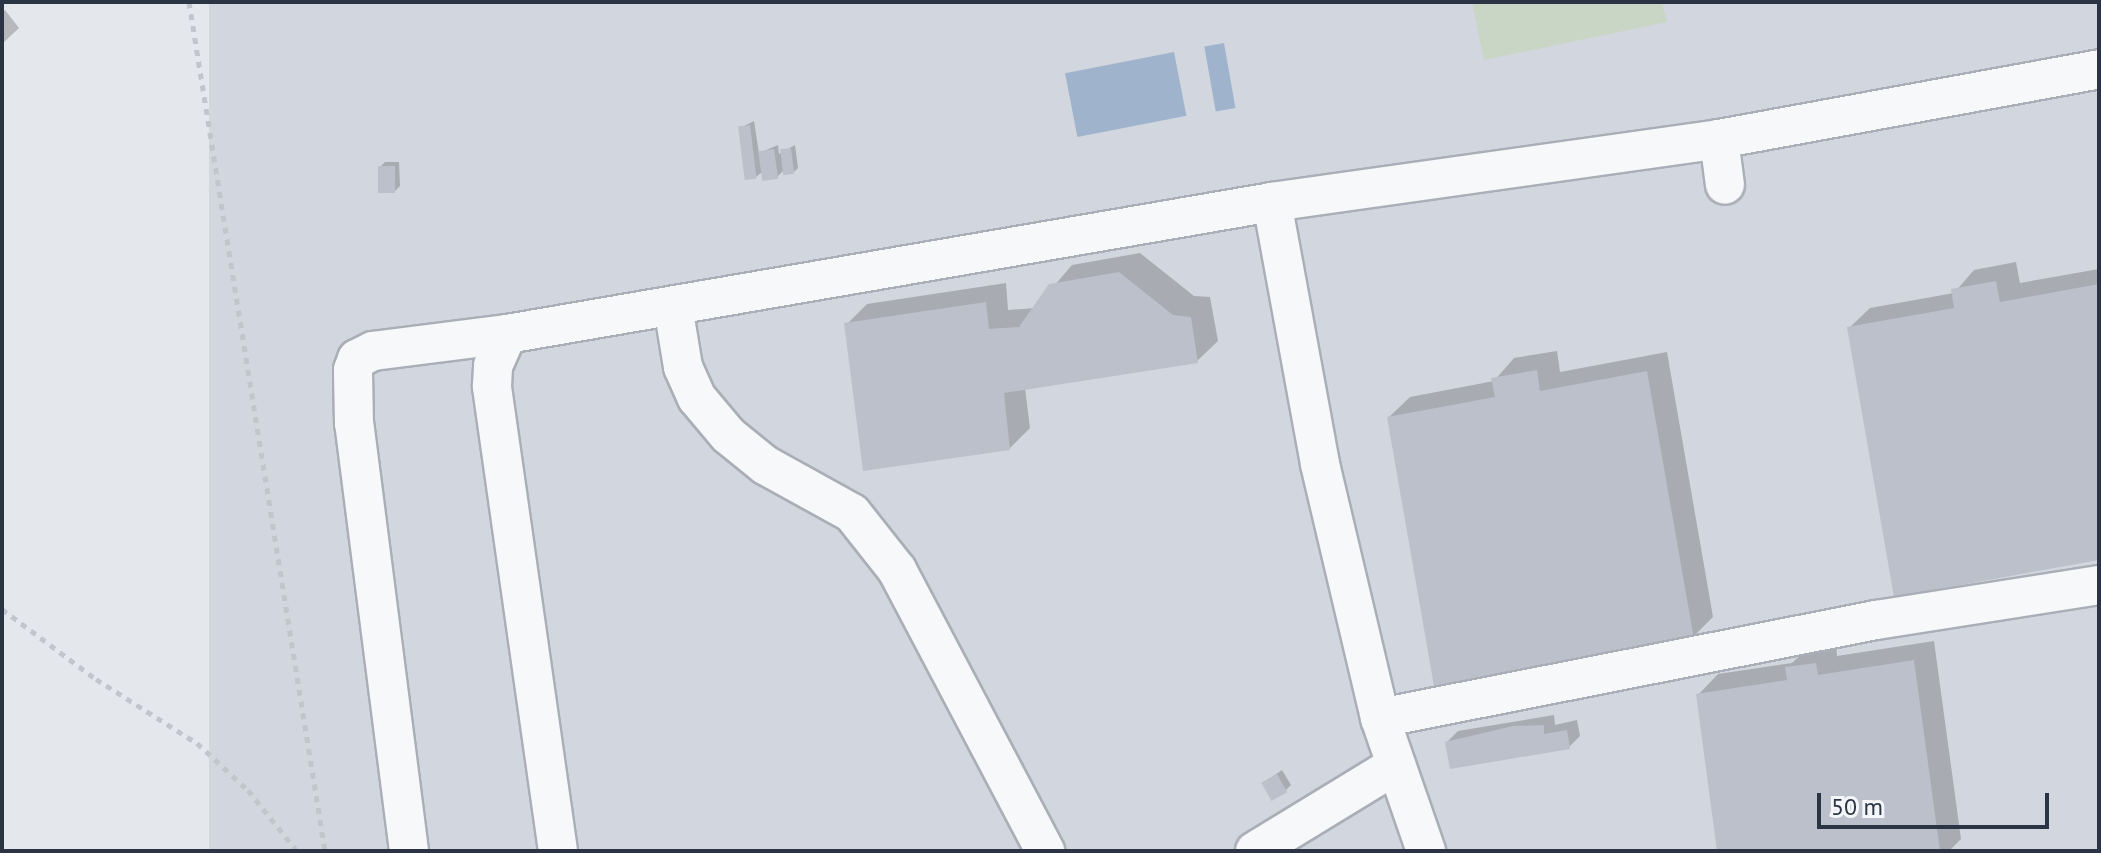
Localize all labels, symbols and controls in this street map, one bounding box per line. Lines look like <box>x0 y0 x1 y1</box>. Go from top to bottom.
scale bar <box>1821 777 2053 827</box>
text: 50 m <box>1831 791 1883 822</box>

